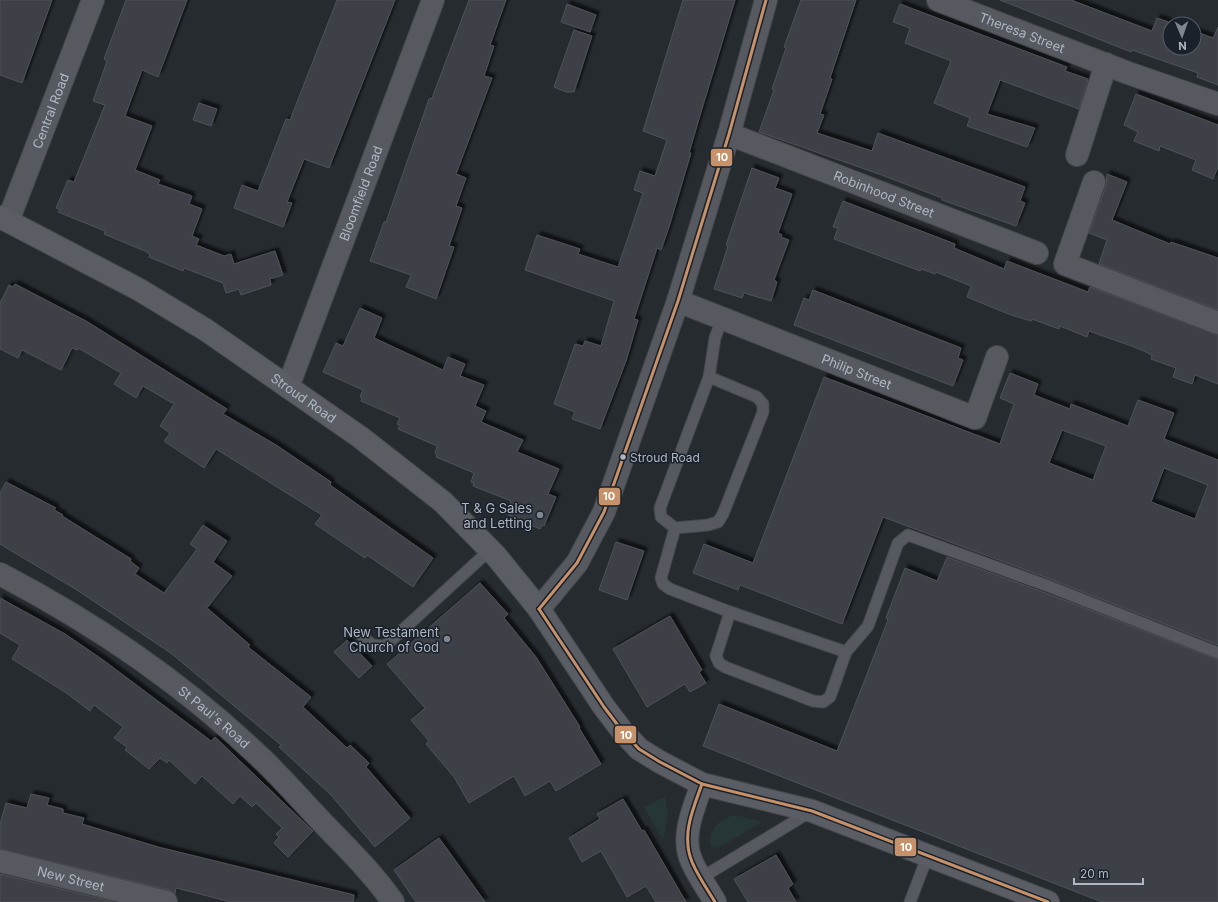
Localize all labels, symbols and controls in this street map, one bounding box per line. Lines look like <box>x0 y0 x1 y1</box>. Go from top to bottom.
street label: Theresa Street <box>977 9 1067 56</box>
north arrow <box>1162 16 1202 56</box>
text: N <box>1178 39 1187 53</box>
street label: Central Road <box>29 71 72 151</box>
street label: Bloomfield Road <box>336 143 386 243</box>
line badge: 10 <box>710 148 733 167</box>
text: 10 <box>716 150 728 164</box>
street label: Robinhood Street <box>831 167 936 220</box>
street label: Philip Street <box>819 350 894 392</box>
street label: Stroud Road <box>268 370 339 426</box>
place label: Stroud Road <box>630 450 700 465</box>
marker: Stroud Road <box>618 452 628 462</box>
line badge: 10 <box>598 487 621 506</box>
text: 10 <box>603 489 615 503</box>
place label: T & G Sales and Letting <box>461 500 532 531</box>
marker: T & G Sales and Letting <box>535 510 545 520</box>
place label: New Testament Church of God <box>343 624 439 655</box>
marker: New Testament Church of God <box>442 634 452 644</box>
street label: St Paul's Road <box>175 682 253 752</box>
line badge: 10 <box>614 725 637 744</box>
text: 10 <box>620 728 632 742</box>
line badge: 10 <box>894 837 917 857</box>
text: 10 <box>900 840 912 854</box>
scale bar <box>1074 860 1143 886</box>
street label: New Street <box>36 863 106 894</box>
text: 20 m <box>1080 866 1109 881</box>

